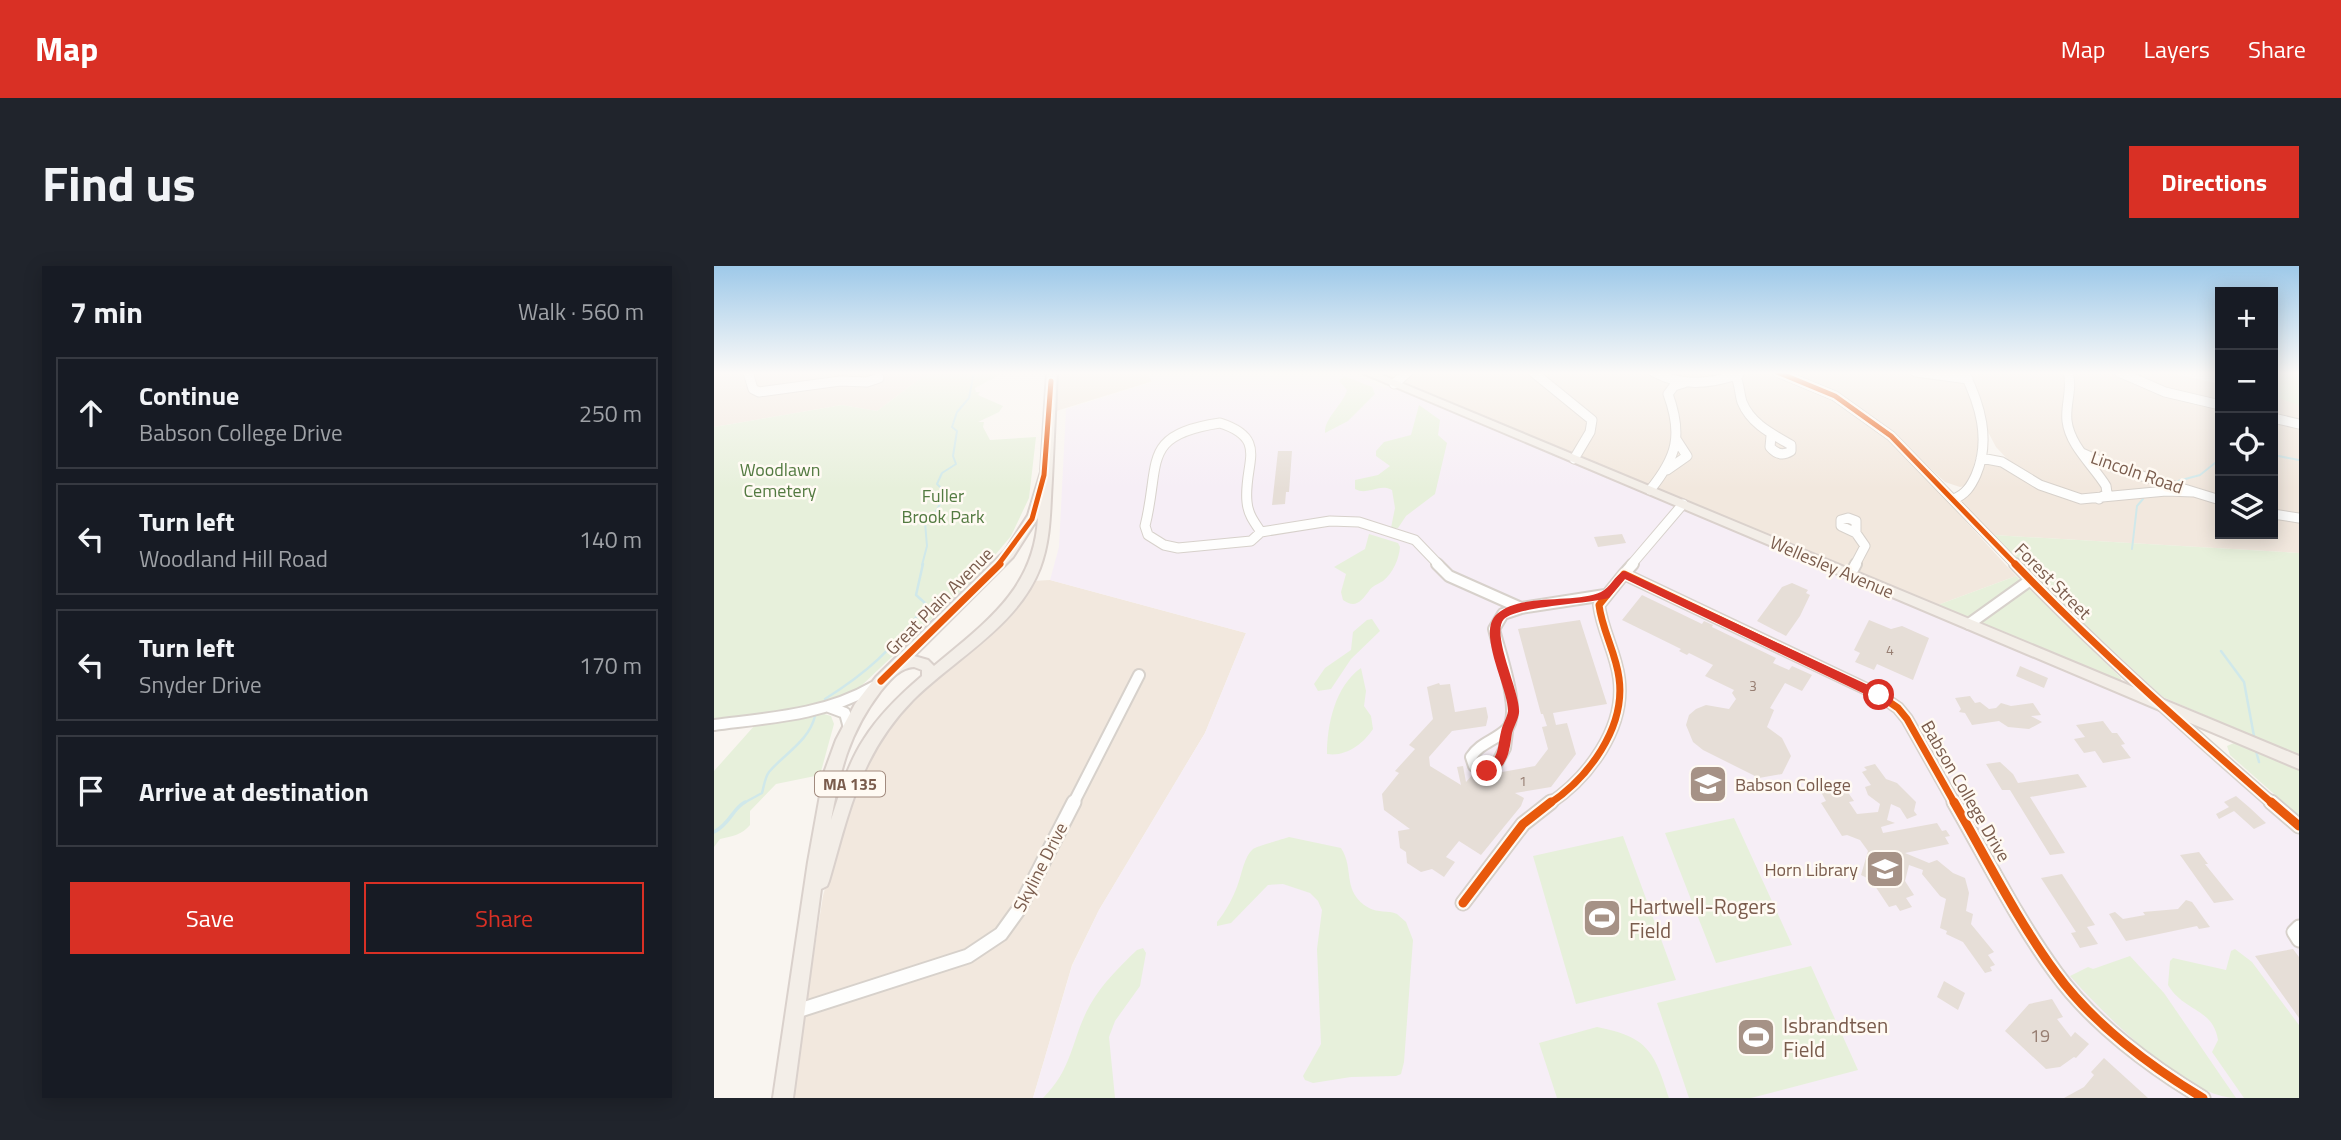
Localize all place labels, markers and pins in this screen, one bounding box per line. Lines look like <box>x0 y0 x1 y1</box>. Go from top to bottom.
school or university icon: Babson College <box>1687 763 1729 805</box>
place label: Babson College <box>1735 771 1851 798</box>
school or university icon: Horn Library <box>1864 848 1906 890</box>
place label: Horn Library <box>1764 856 1858 883</box>
place label: Hartwell-Rogers Field <box>1629 890 1776 946</box>
sports icon: Hartwell-Rogers Field <box>1581 897 1623 939</box>
place label: Isbrandtsen Field <box>1783 1009 1888 1065</box>
sports icon: Isbrandtsen Field <box>1735 1016 1777 1058</box>

